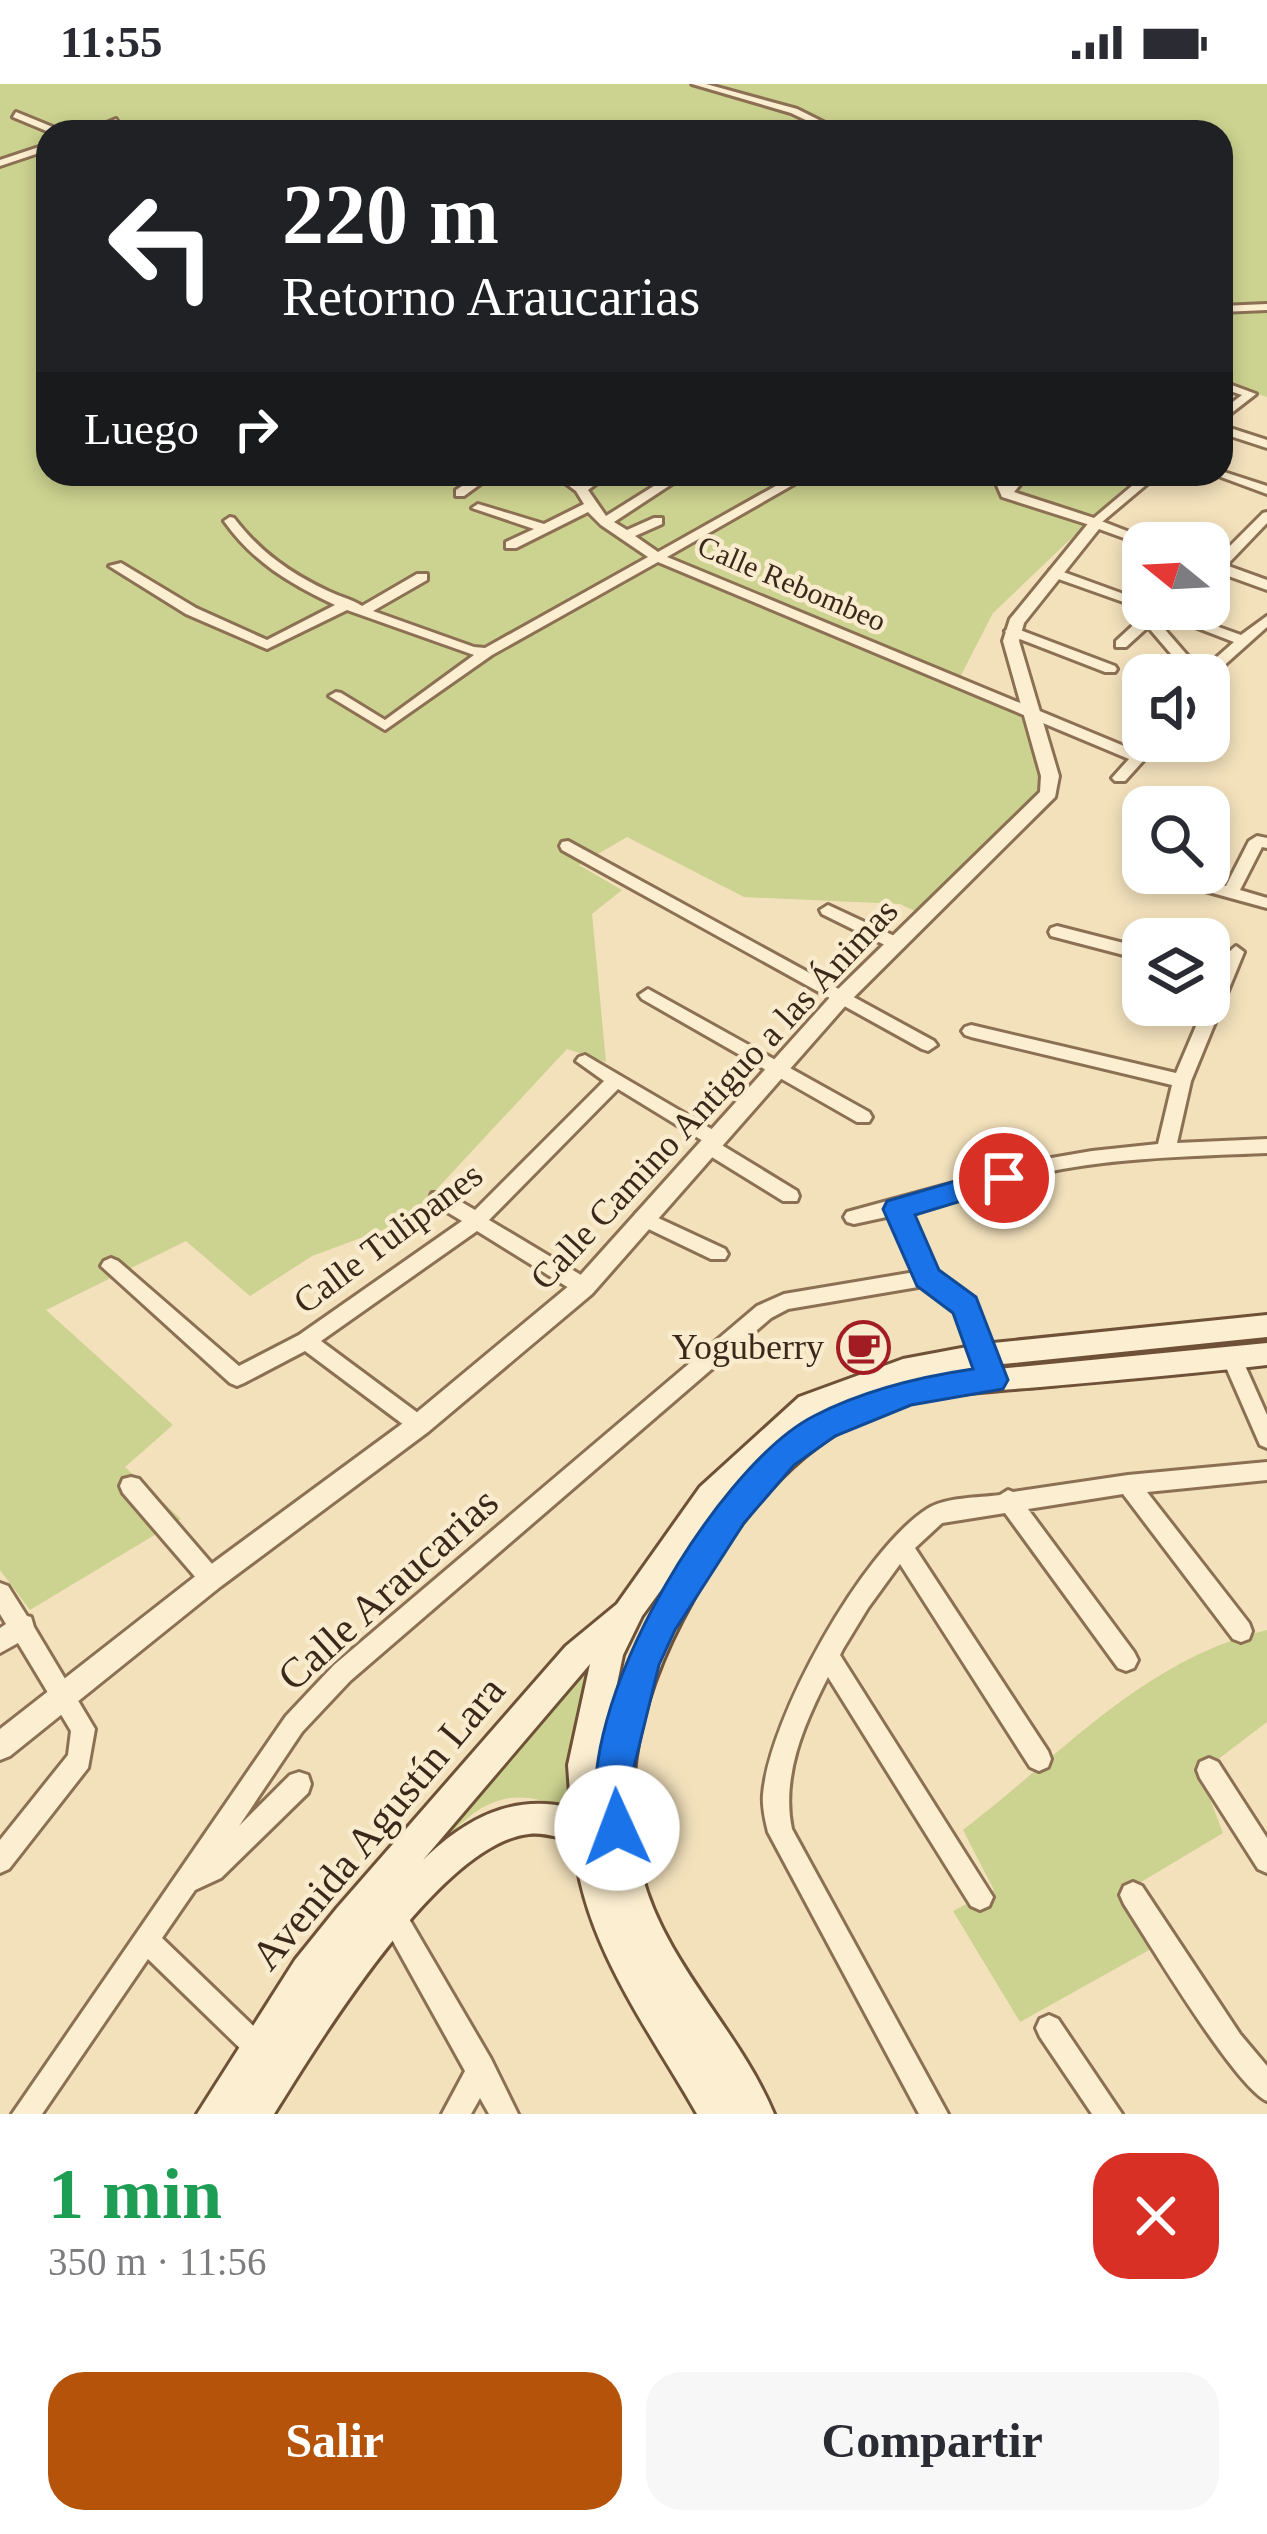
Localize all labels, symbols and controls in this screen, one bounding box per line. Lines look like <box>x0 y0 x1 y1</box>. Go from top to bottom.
text: 11:55 <box>60 17 163 67</box>
icon: left <box>84 168 240 324</box>
text: 220 m <box>282 168 499 261</box>
text: Retorno Araucarias <box>282 267 700 327</box>
icon: right <box>223 396 289 462</box>
text: Luego <box>84 404 199 454</box>
north arrow <box>1122 522 1230 630</box>
map controls <box>1122 522 1230 1026</box>
street label: Calle Rebombeo <box>693 529 891 637</box>
button: sound <box>1122 654 1230 762</box>
button: search <box>1122 786 1230 894</box>
street label: Calle Camino Antiguo a las Ánimas <box>522 891 906 1297</box>
button: layers <box>1122 918 1230 1026</box>
pin <box>953 1127 1055 1229</box>
icon: arrive <box>971 1145 1037 1211</box>
street label: Calle Tulipanes <box>286 1154 490 1322</box>
cafe icon: Yoguberry <box>835 1319 891 1375</box>
place label: Yoguberry <box>672 1327 824 1367</box>
street label: Calle Araucarias <box>269 1479 507 1699</box>
street label: Avenida Agustín Lara <box>242 1667 514 1979</box>
position arrow <box>554 1765 680 1891</box>
button: close <box>1093 2153 1219 2279</box>
text: 1 min <box>48 2154 222 2234</box>
text: 350 m · 11:56 <box>48 2240 266 2283</box>
button: Salir <box>48 2372 622 2510</box>
button: Compartir <box>646 2372 1219 2510</box>

